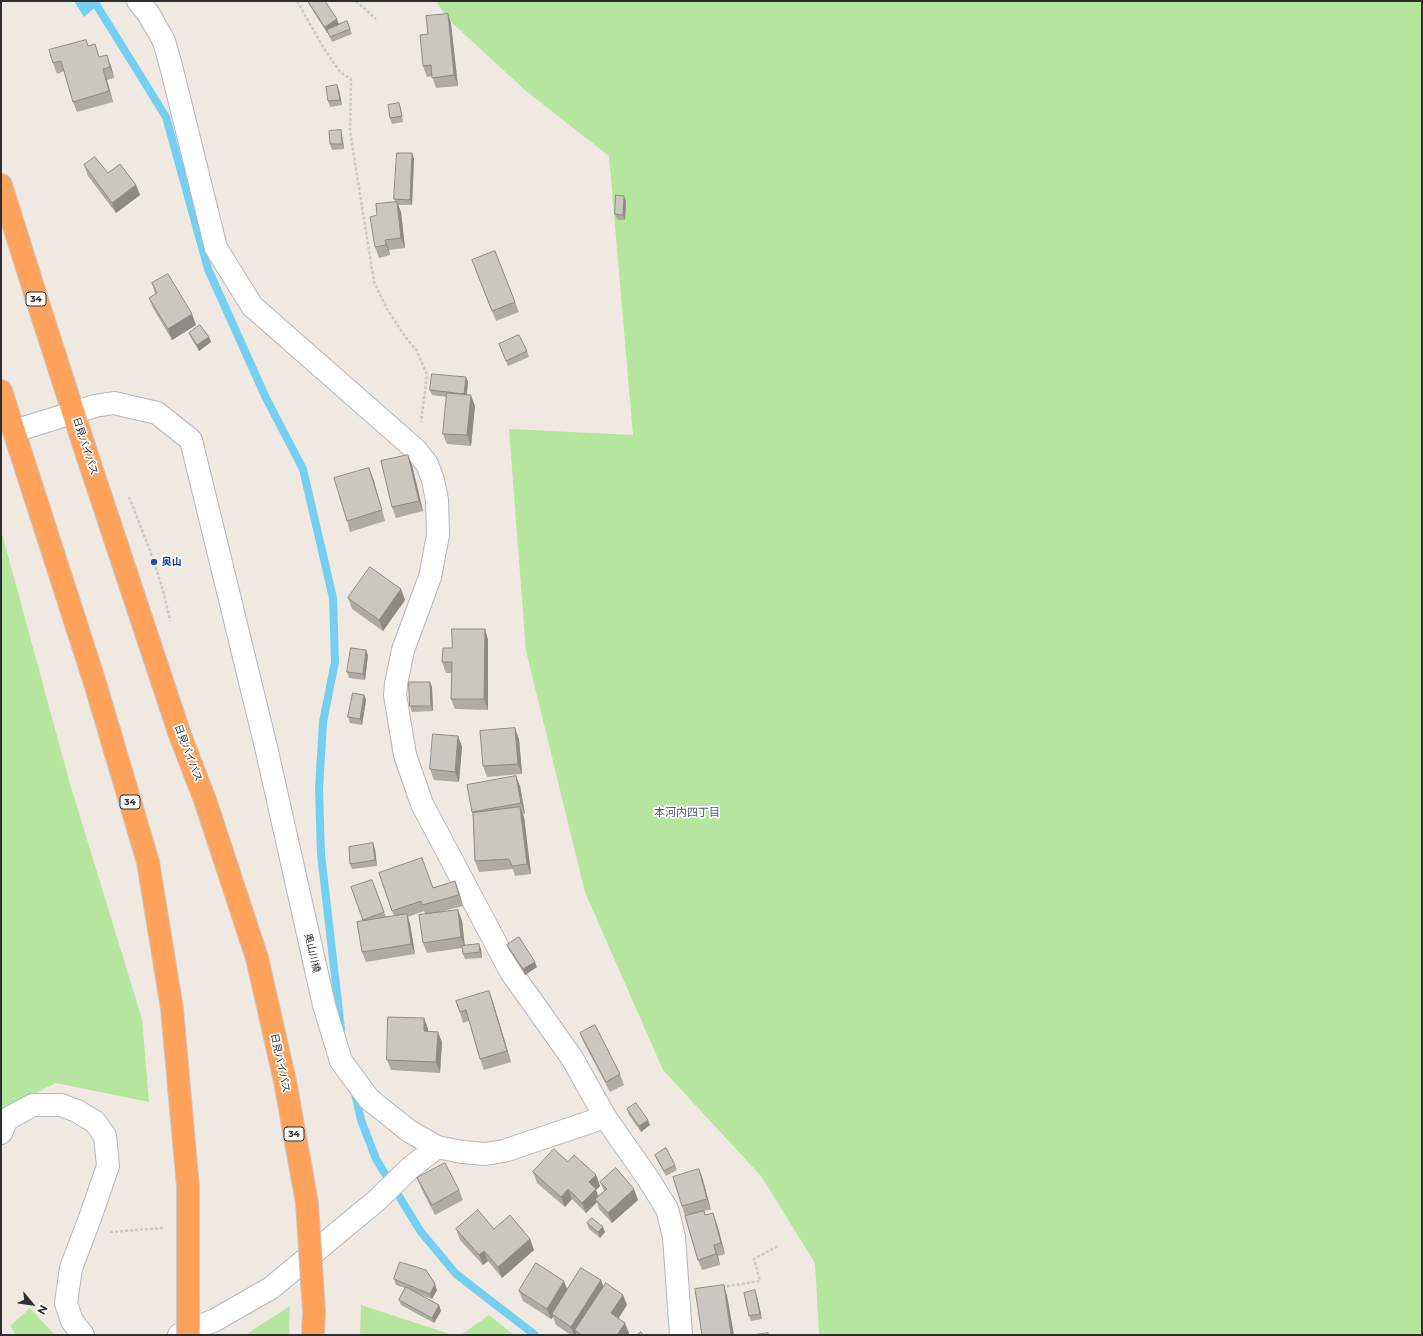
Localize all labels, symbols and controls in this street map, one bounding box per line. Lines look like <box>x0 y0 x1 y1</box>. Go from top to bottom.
road number: 34 <box>26 292 46 306</box>
street label: 日見バイパス <box>70 416 100 476</box>
place label: 奥山 <box>162 556 182 568</box>
marker: 奥山 <box>149 557 159 567</box>
street label: 日見バイパス <box>172 723 204 783</box>
road number: 34 <box>120 795 140 809</box>
district label: 本河内四丁目 <box>654 806 720 820</box>
street label: 奥山川橋 <box>302 932 322 974</box>
street label: 日見バイパス <box>268 1032 292 1094</box>
road number: 34 <box>284 1127 304 1141</box>
north arrow <box>12 1284 52 1324</box>
text: N <box>34 1303 51 1317</box>

